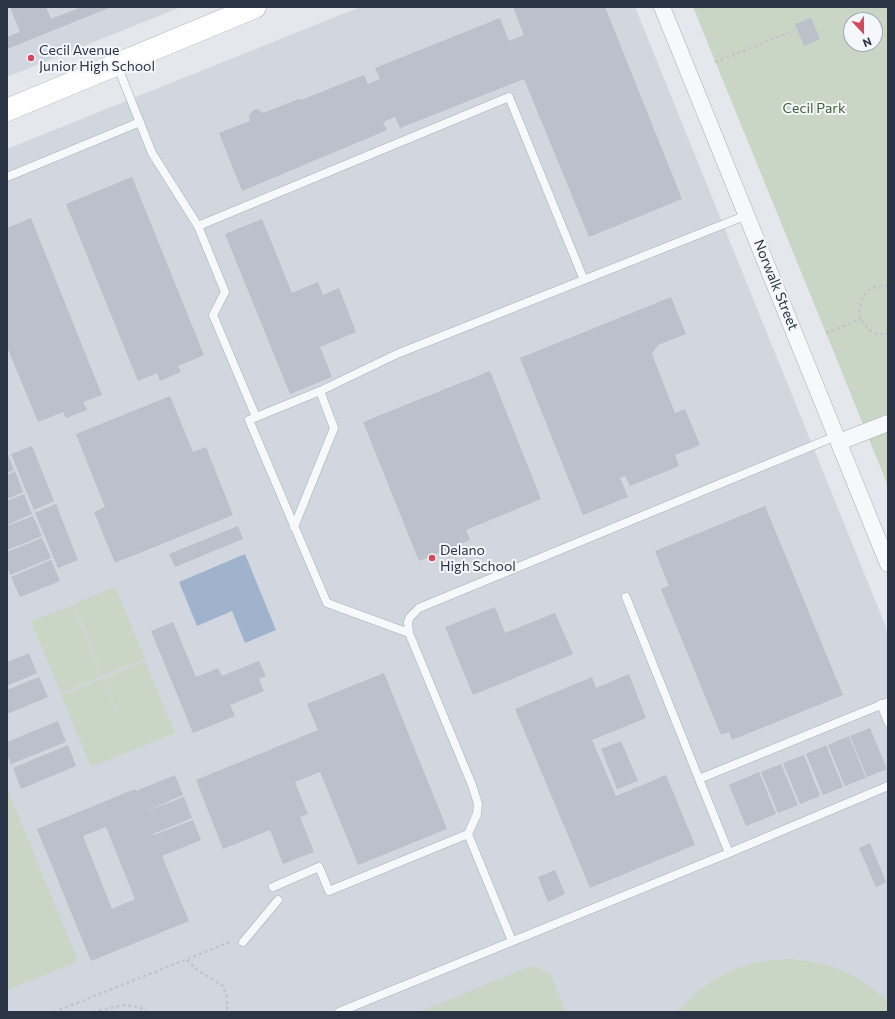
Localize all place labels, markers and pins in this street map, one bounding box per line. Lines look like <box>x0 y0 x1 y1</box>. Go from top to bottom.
place label: Cecil Avenue Junior High School <box>39 42 155 74</box>
marker: Cecil Avenue Junior High School <box>26 53 36 63</box>
place label: Delano High School <box>440 542 516 574</box>
marker: Delano High School <box>427 553 437 563</box>

